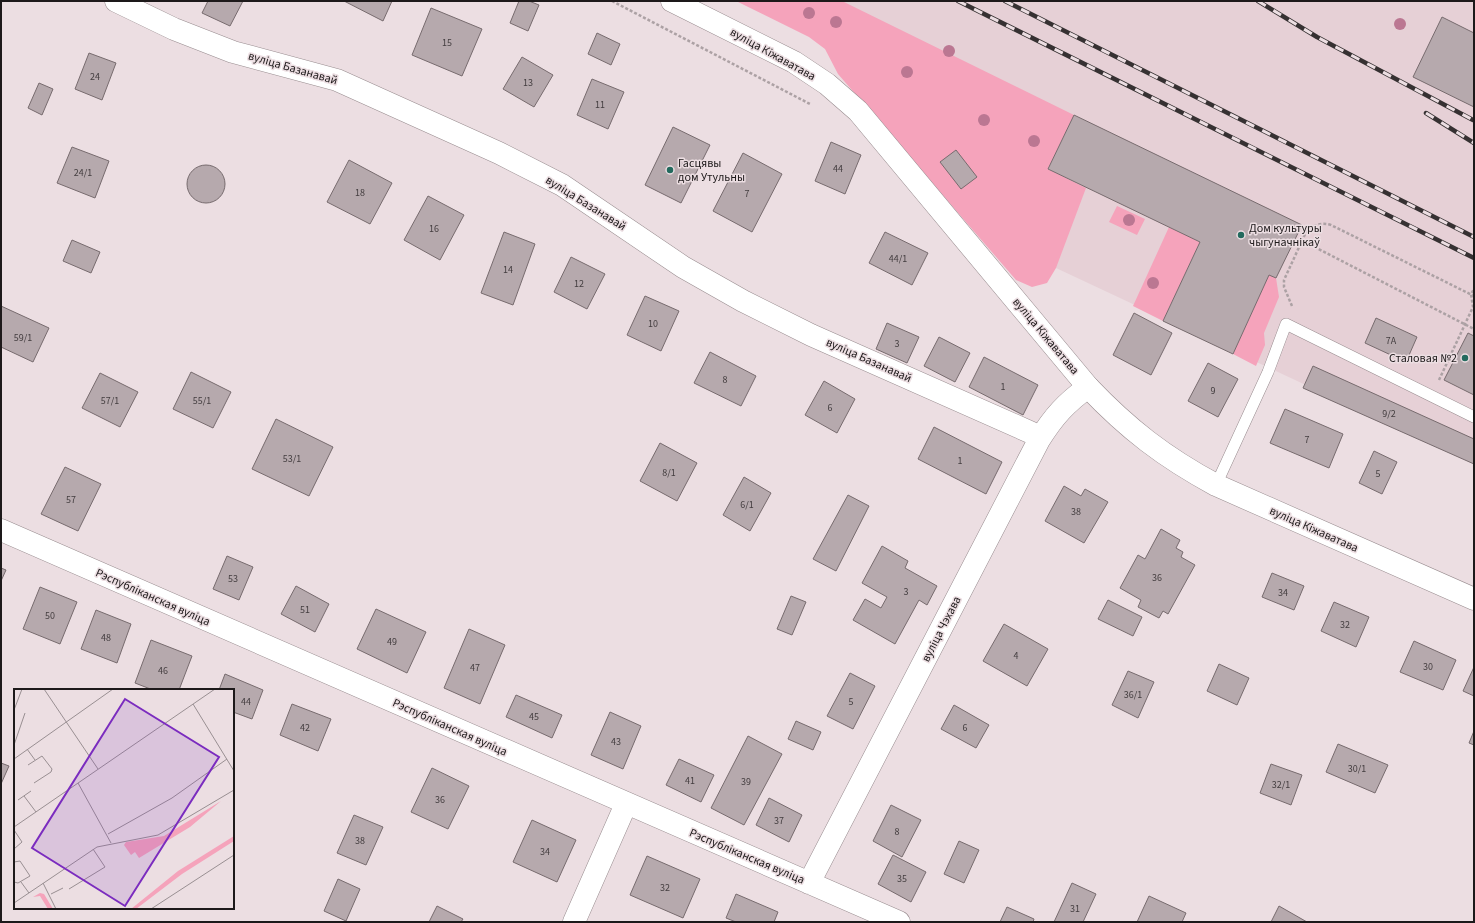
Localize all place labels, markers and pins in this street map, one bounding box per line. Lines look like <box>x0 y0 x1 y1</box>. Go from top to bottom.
place label: Гасцявы дом Утульны <box>678 155 745 186</box>
marker: Гасцявы дом Утульны <box>665 165 675 175</box>
place label: Дом культуры чыгуначнікаў <box>1249 220 1322 251</box>
marker: Дом культуры чыгуначнікаў <box>1236 230 1246 240</box>
place label: Сталовая №2 <box>1389 350 1457 367</box>
marker: Сталовая №2 <box>1460 353 1470 363</box>

